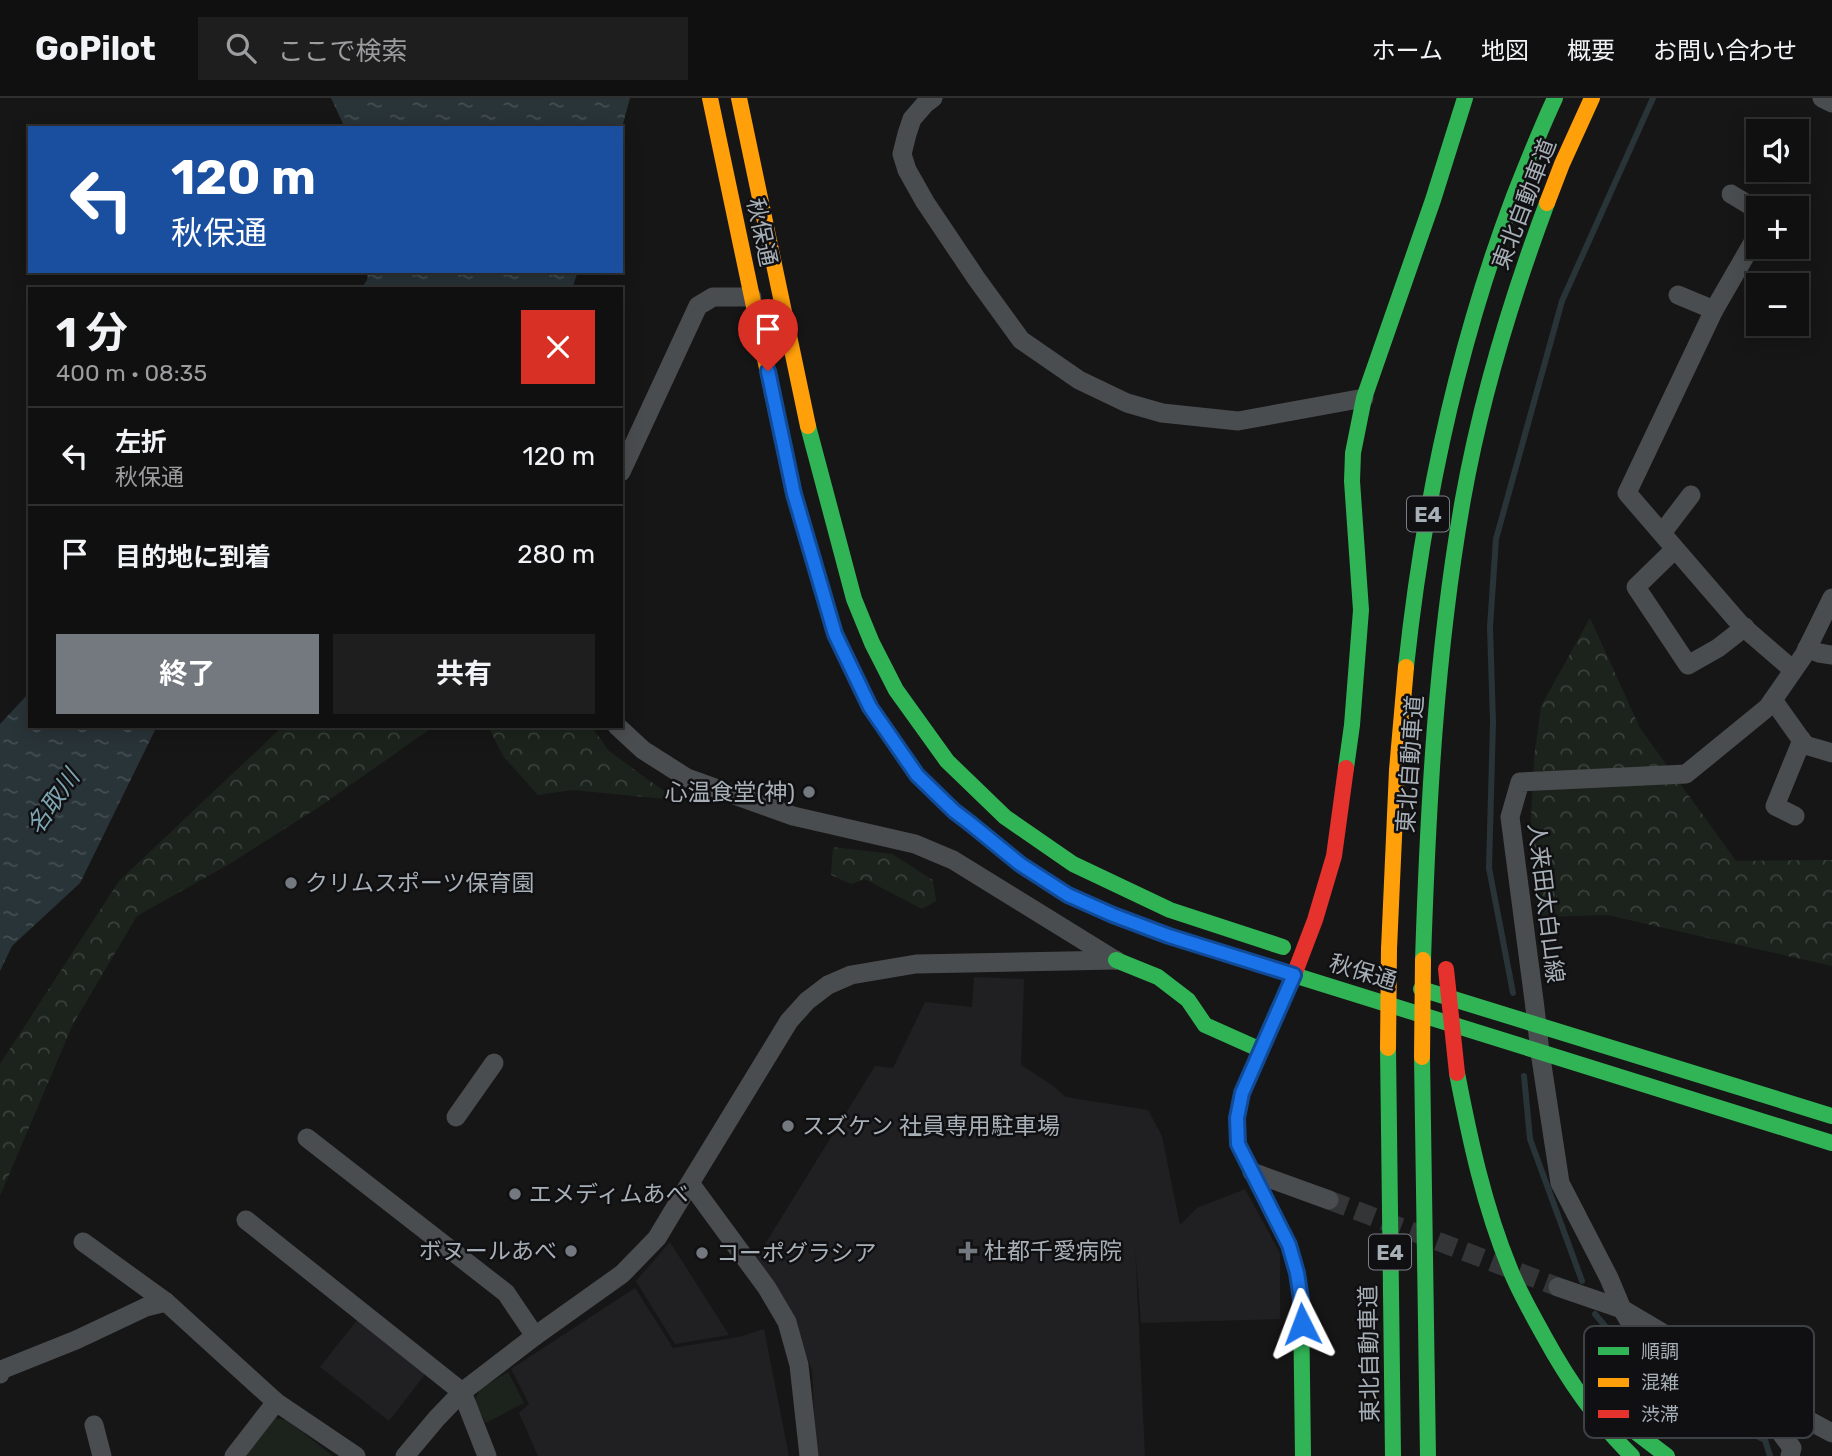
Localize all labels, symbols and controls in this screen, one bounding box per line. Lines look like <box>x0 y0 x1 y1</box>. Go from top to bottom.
search box <box>198 17 688 80</box>
text: GoPilot <box>35 29 156 68</box>
icon: search <box>222 29 260 67</box>
text: ここで検索 <box>278 36 408 67</box>
text: ホーム <box>1372 37 1443 65</box>
text: 地図 <box>1481 37 1529 65</box>
text: 概要 <box>1567 37 1615 65</box>
text: お問い合わせ <box>1653 37 1797 65</box>
map controls <box>1746 119 1809 336</box>
button: sound <box>1746 119 1809 182</box>
street label: 東北自動車道 <box>1486 135 1562 273</box>
text: 120 m <box>171 148 316 206</box>
icon: left <box>56 154 147 245</box>
street label: 秋保通 <box>741 195 783 269</box>
button: + <box>1746 196 1809 259</box>
text: 秋保通 <box>171 214 267 252</box>
button: − <box>1746 273 1809 336</box>
pin <box>738 299 798 371</box>
text: 1 分 <box>56 308 128 358</box>
button: close <box>521 310 595 384</box>
icon: arrive <box>749 310 787 348</box>
text: 400 m · 08:35 <box>56 359 207 387</box>
text: 左折 <box>115 427 167 458</box>
icon: left <box>56 437 94 475</box>
text: 120 m <box>523 441 595 472</box>
text: 秋保通 <box>115 463 184 491</box>
road number: E4 <box>1407 496 1449 532</box>
icon: arrive <box>56 535 94 573</box>
text: 280 m <box>517 539 595 570</box>
text: 目的地に到着 <box>115 542 271 573</box>
button: 終了 <box>56 634 319 714</box>
button: 共有 <box>333 634 595 714</box>
street label: 東北自動車道 <box>1391 694 1429 834</box>
water label: 名取川 <box>21 762 87 840</box>
place label: 心温食堂(神) <box>664 778 795 806</box>
marker: 心温食堂(神) <box>801 784 817 800</box>
street label: 人来田太白山線 <box>1522 821 1570 985</box>
place label: クリムスポーツ保育園 <box>305 869 535 897</box>
marker: クリムスポーツ保育園 <box>283 875 299 891</box>
street label: 秋保通 <box>1326 949 1400 995</box>
place label: スズケン 社員専用駐車場 <box>802 1112 1060 1140</box>
marker: スズケン 社員専用駐車場 <box>780 1118 796 1134</box>
place label: エメディムあべ <box>529 1180 688 1208</box>
marker: エメディムあべ <box>507 1186 523 1202</box>
road number: E4 <box>1369 1234 1411 1270</box>
place label: ボヌールあべ <box>419 1237 557 1265</box>
place label: 杜都千愛病院 <box>984 1237 1122 1265</box>
place label: コーポグラシア <box>716 1239 877 1267</box>
marker: 杜都千愛病院 <box>958 1241 978 1261</box>
marker: ボヌールあべ <box>563 1243 579 1259</box>
marker: コーポグラシア <box>694 1245 710 1261</box>
street label: 東北自動車道 <box>1354 1285 1384 1423</box>
position arrow <box>1265 1287 1339 1361</box>
legend <box>1584 1326 1814 1438</box>
text: 順調 <box>1641 1340 1679 1363</box>
text: 混雑 <box>1641 1371 1679 1394</box>
text: 渋滞 <box>1641 1403 1679 1426</box>

